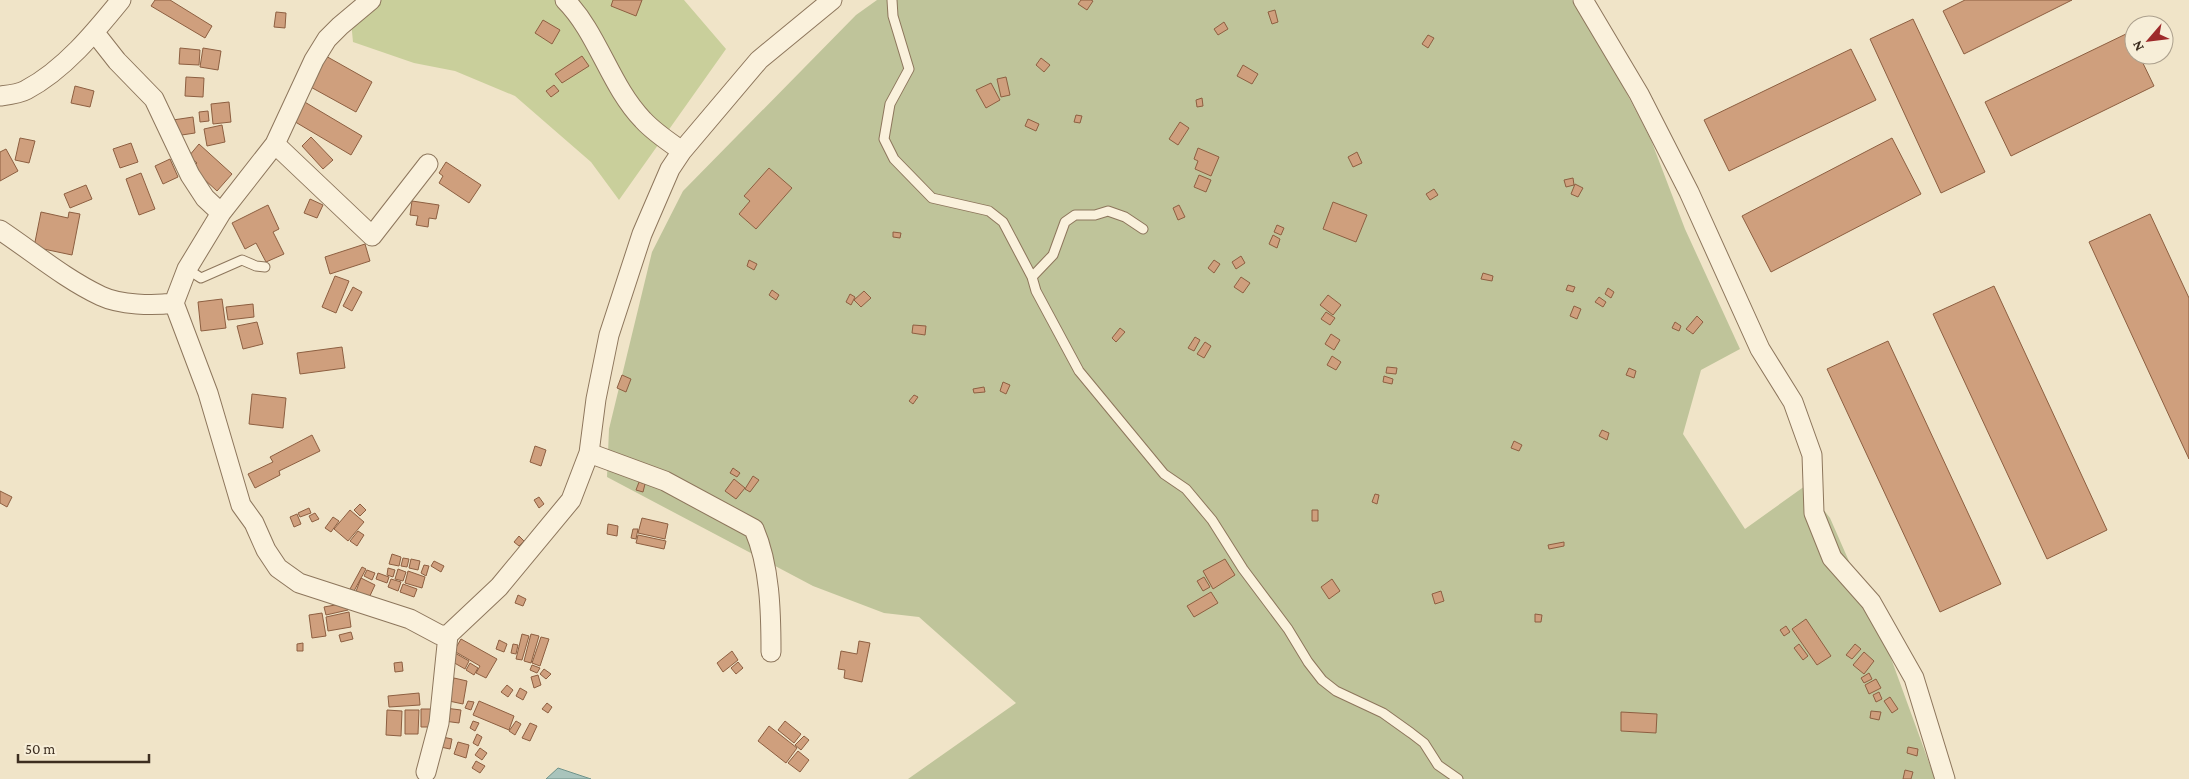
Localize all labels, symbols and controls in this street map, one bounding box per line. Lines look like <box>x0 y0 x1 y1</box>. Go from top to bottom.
north arrow <box>2124 15 2174 65</box>
text: N <box>2128 38 2147 54</box>
scale bar <box>18 732 149 764</box>
text: 50 m <box>25 741 55 757</box>

